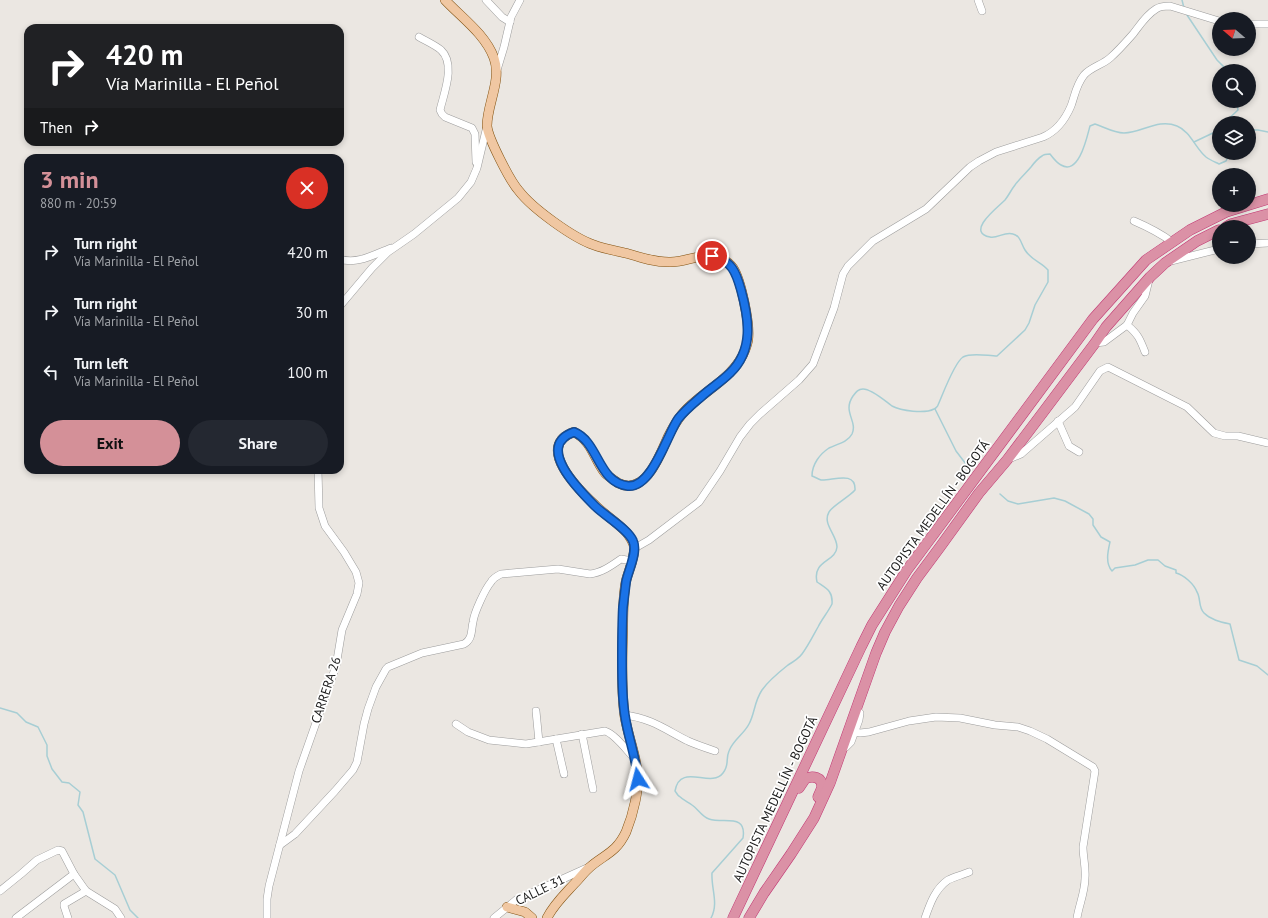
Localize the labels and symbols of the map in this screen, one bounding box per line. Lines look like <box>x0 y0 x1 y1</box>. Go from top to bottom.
north arrow <box>1212 12 1256 56</box>
pin <box>695 239 729 273</box>
street label: AUTOPISTA MEDELLÍN - BOGOTÁ <box>873 436 993 593</box>
street label: CARRERA 26 <box>307 654 345 726</box>
street label: AUTOPISTA MEDELLÍN - BOGOTÁ <box>729 713 821 885</box>
position arrow <box>617 758 659 800</box>
street label: CALLE 31 <box>513 871 567 909</box>

